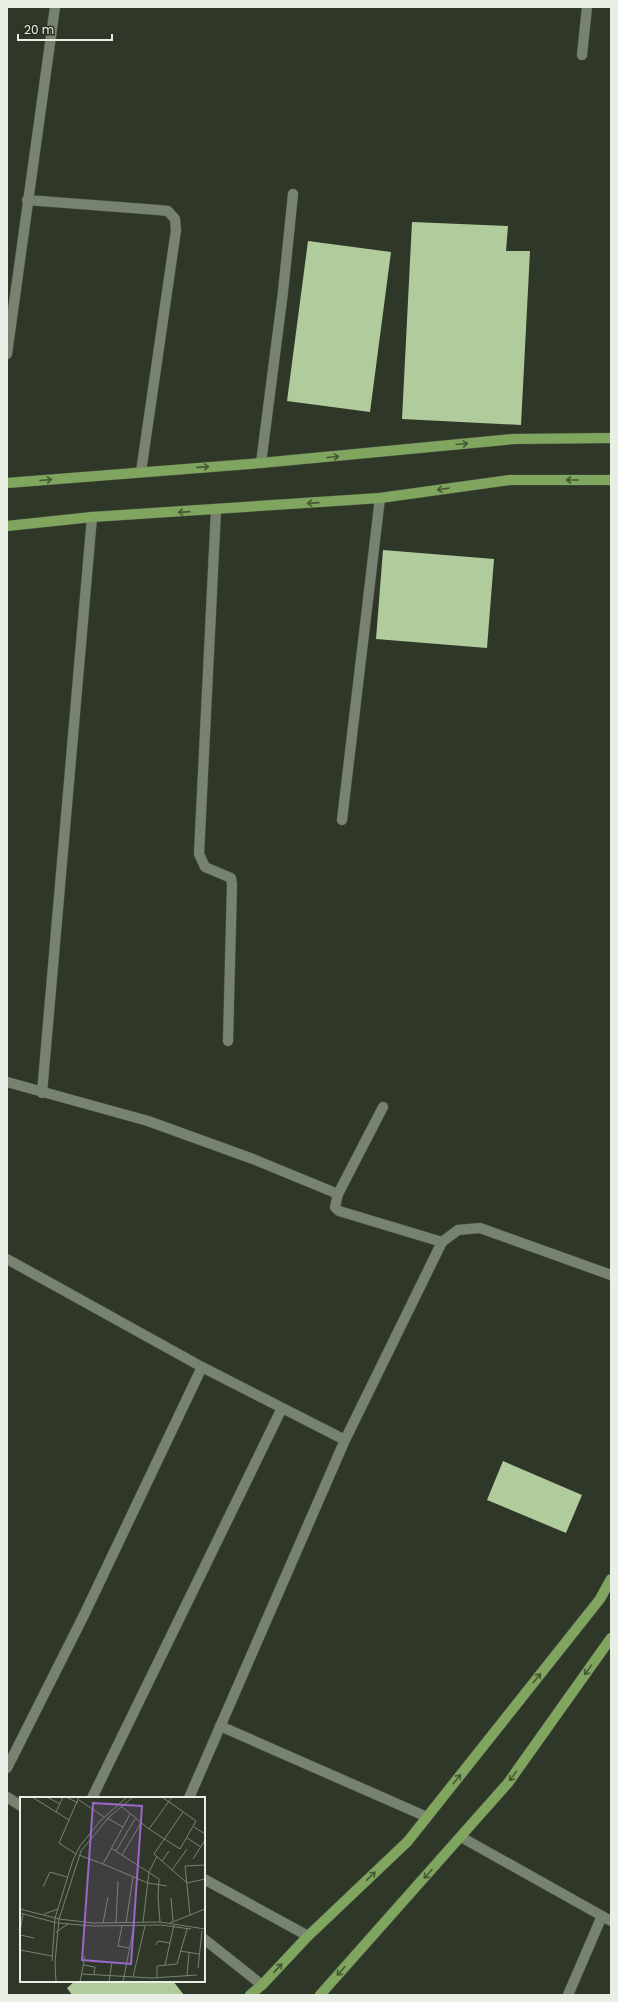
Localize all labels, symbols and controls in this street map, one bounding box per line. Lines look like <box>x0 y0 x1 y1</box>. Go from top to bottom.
scale bar <box>18 16 112 42</box>
text: 20 m <box>24 21 54 38</box>
one-way arrow <box>455 441 468 448</box>
one-way arrow <box>326 453 339 460</box>
one-way arrow <box>196 464 209 471</box>
one-way arrow <box>566 476 579 484</box>
one-way arrow <box>39 477 52 484</box>
one-way arrow <box>437 485 450 493</box>
one-way arrow <box>307 499 320 506</box>
one-way arrow <box>178 508 191 515</box>
one-way arrow <box>584 1665 592 1676</box>
one-way arrow <box>533 1672 542 1683</box>
one-way arrow <box>509 1771 517 1782</box>
one-way arrow <box>452 1774 461 1785</box>
inset map <box>20 1797 205 1982</box>
one-way arrow <box>423 1869 432 1879</box>
one-way arrow <box>365 1872 376 1881</box>
one-way arrow <box>274 1963 283 1973</box>
one-way arrow <box>337 1966 346 1977</box>

